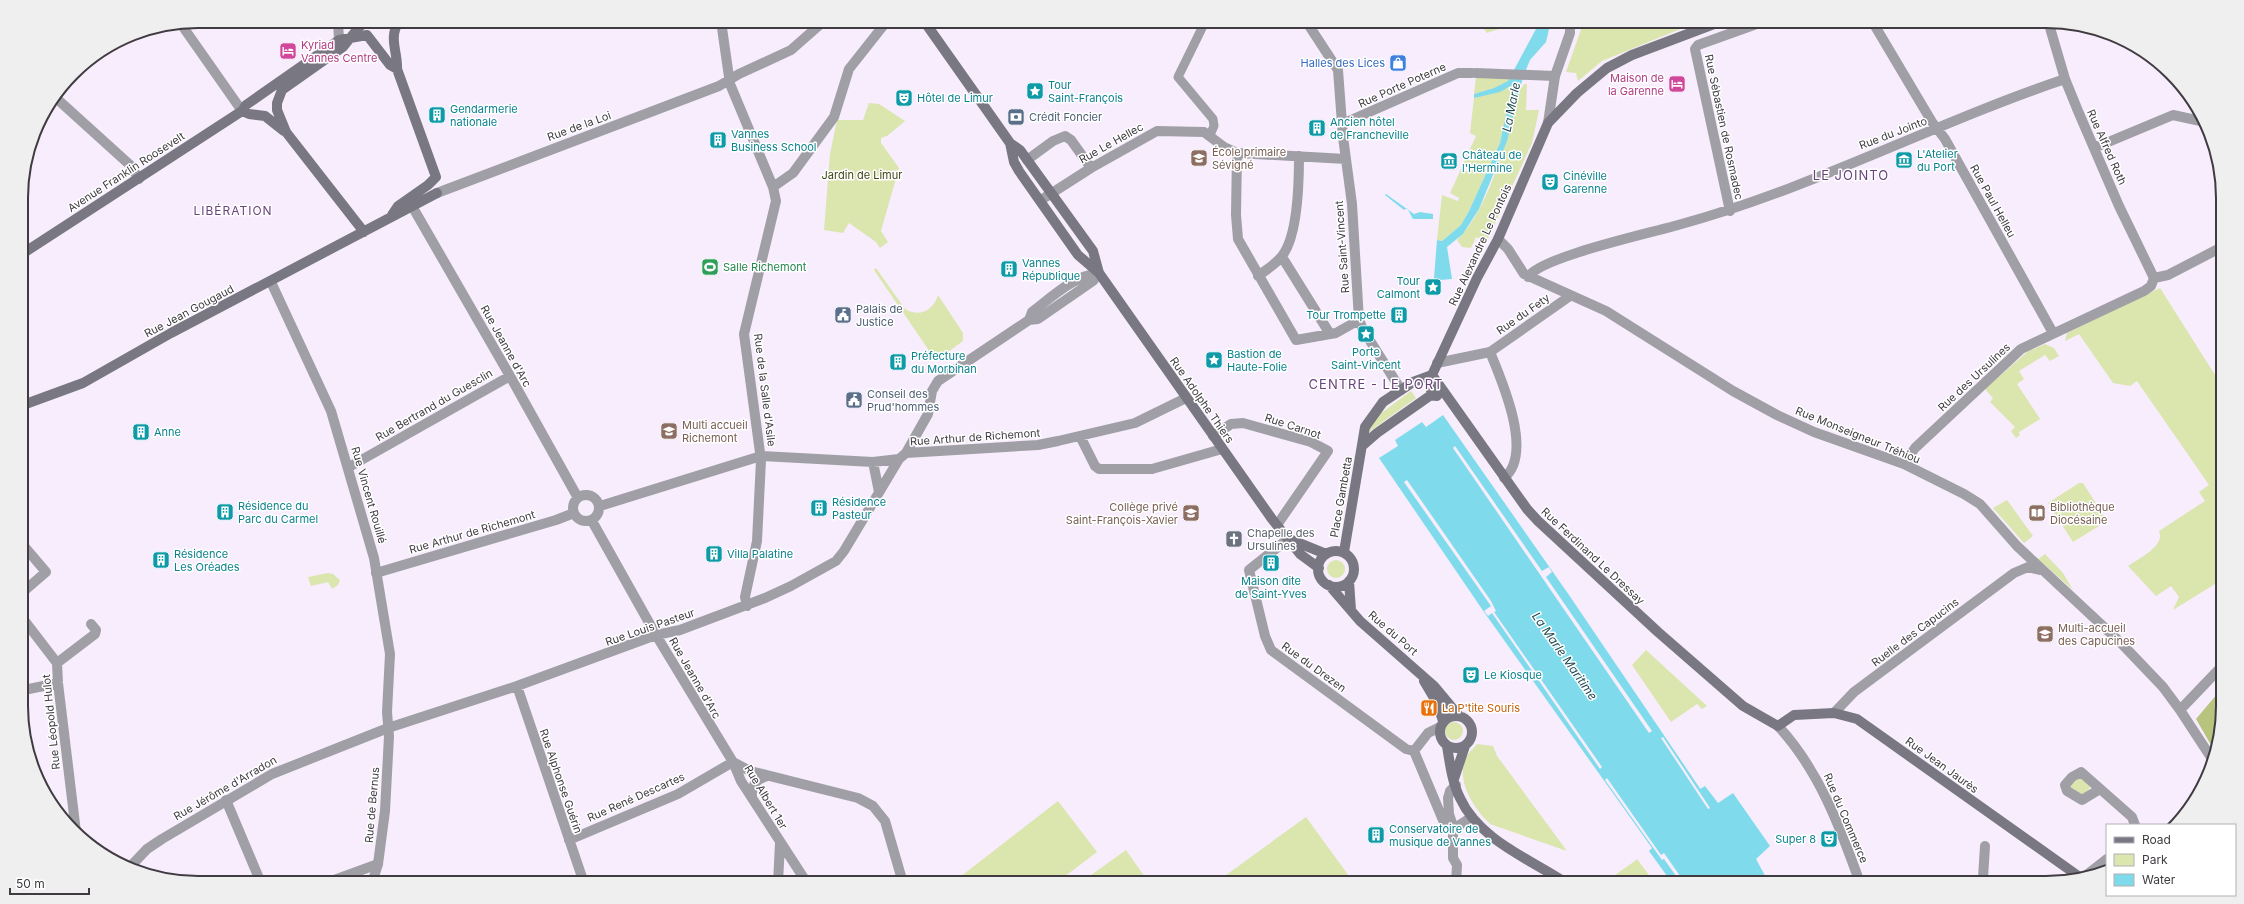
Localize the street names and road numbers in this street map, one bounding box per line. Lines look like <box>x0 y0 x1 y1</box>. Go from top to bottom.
street label: Rue Sébastien de Rosmadec <box>1702 53 1746 201</box>
street label: Rue Porte Poterne <box>1356 59 1448 111</box>
street label: Rue Alfred Roth <box>2084 107 2130 187</box>
street label: Rue de la Loi <box>545 108 613 144</box>
street label: Rue du Jointo <box>1857 114 1929 152</box>
street label: Rue Le Hellec <box>1076 120 1146 166</box>
street label: Avenue Franklin Roosevelt <box>65 129 187 215</box>
street label: Rue Paul Helleu <box>1967 162 2019 240</box>
street label: Rue Alexandre Le Pontois <box>1446 182 1514 308</box>
street label: Rue Saint-Vincent <box>1332 200 1352 294</box>
street label: Rue Jean Gougaud <box>142 282 236 340</box>
street label: Rue du Fety <box>1494 291 1552 337</box>
street label: Rue Jeanne d'Arc <box>478 303 534 389</box>
street label: Rue de la Salle d'Asile <box>751 333 779 447</box>
street label: Rue des Ursulines <box>1935 340 2013 414</box>
street label: Rue Adolphe Thiers <box>1167 354 1237 446</box>
street label: Rue Bertrand du Guesclin <box>373 366 495 444</box>
street label: Rue Monseigneur Tréhiou <box>1793 403 1923 467</box>
street label: Rue Carnot <box>1263 410 1323 442</box>
street label: Rue Arthur de Richemont <box>909 425 1041 449</box>
street label: Rue Vincent Rouillé <box>348 445 390 545</box>
street label: Place Gambetta <box>1327 455 1355 539</box>
street label: Rue Ferdinand Le Dressay <box>1539 505 1647 607</box>
street label: Rue Arthur de Richemont <box>407 507 537 557</box>
street label: Ruelle des Capucins <box>1869 595 1962 669</box>
street label: Rue Louis Pasteur <box>603 605 697 649</box>
street label: Rue du Port <box>1365 608 1421 659</box>
street label: Rue Jeanne d'Arc <box>666 635 724 721</box>
street label: Rue du Drezen <box>1279 639 1349 695</box>
street label: Rue Léopold Hulot <box>39 673 63 770</box>
street label: Rue Alphonse Guérin <box>537 727 585 835</box>
street label: Rue Jean Jaurès <box>1903 734 1981 796</box>
street label: Rue Jérôme d'Arradon <box>171 753 279 823</box>
street label: Rue Albert 1er <box>741 762 791 832</box>
street label: Rue de Bernus <box>362 766 382 844</box>
street label: Rue René Descartes <box>585 769 687 825</box>
street label: Rue du Commerce <box>1821 771 1871 865</box>

